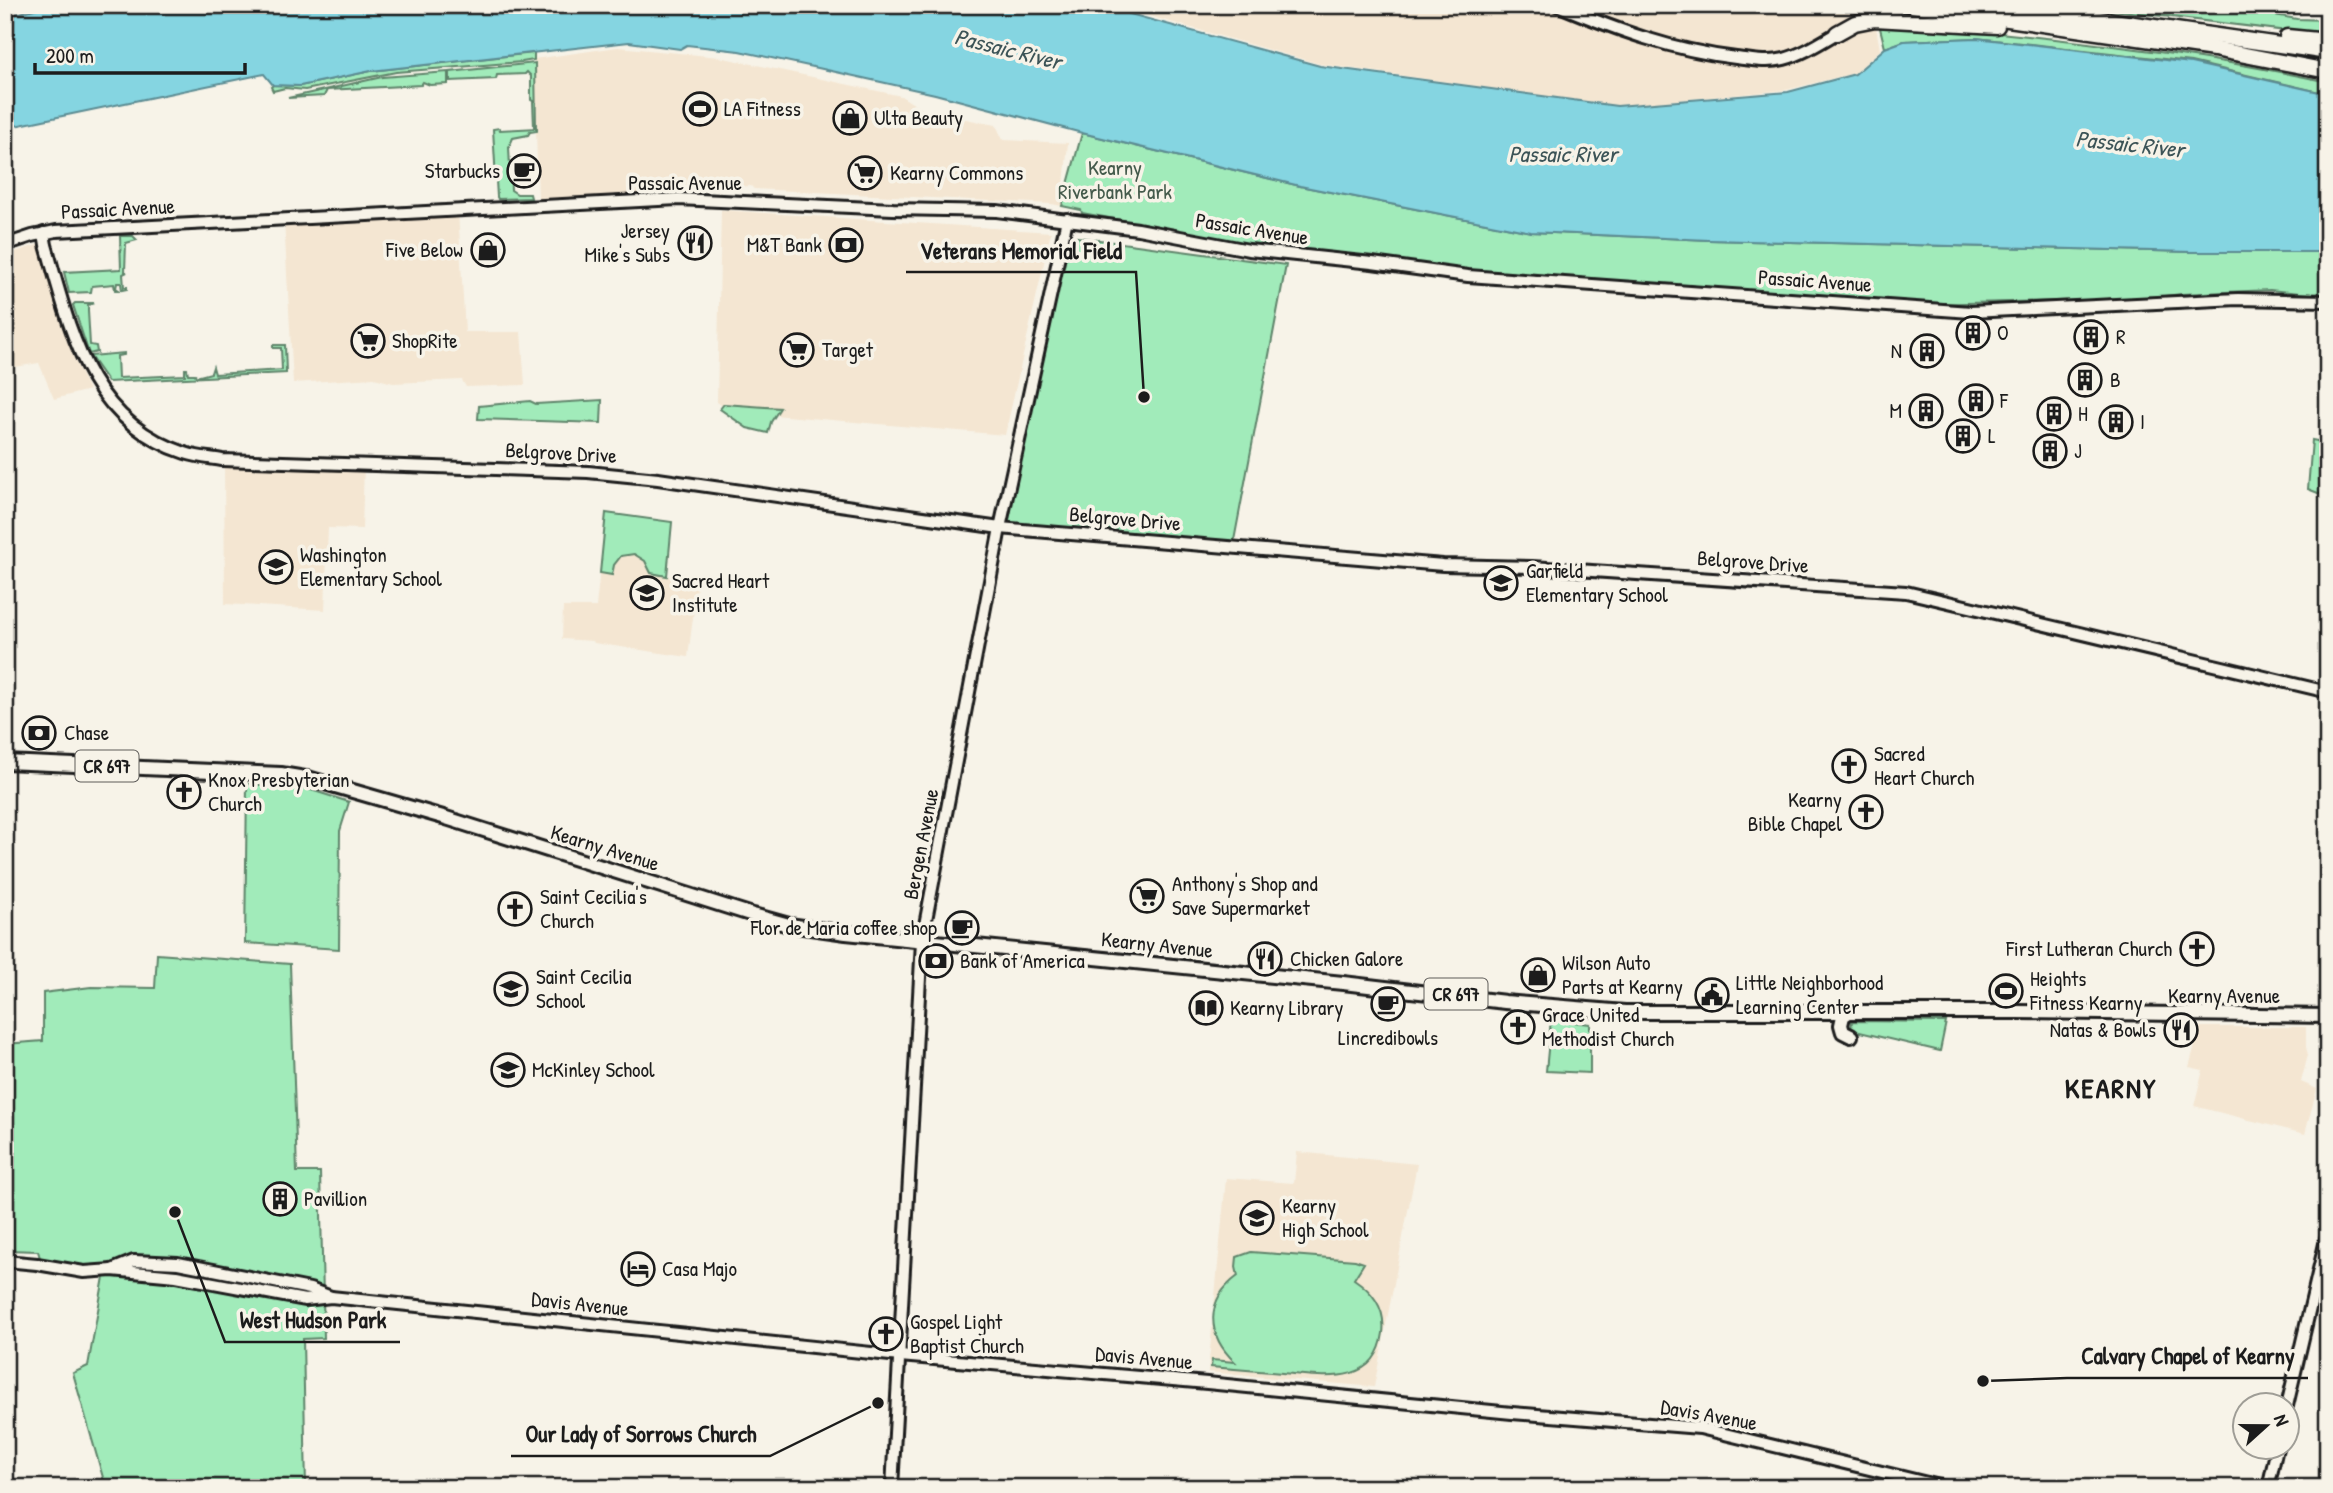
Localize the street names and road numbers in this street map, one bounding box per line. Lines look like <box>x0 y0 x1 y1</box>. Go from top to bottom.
street label: Passaic Avenue <box>628 168 742 197</box>
street label: Passaic Avenue <box>60 191 175 226</box>
street label: Passaic Avenue <box>1194 205 1310 252</box>
street label: Passaic Avenue <box>1757 262 1873 299</box>
street label: Belgrove Drive <box>505 435 618 470</box>
street label: Belgrove Drive <box>1068 499 1182 538</box>
street label: Belgrove Drive <box>1696 543 1810 580</box>
road number: CR 697 <box>76 750 138 782</box>
street label: Bergen Avenue <box>896 786 945 902</box>
street label: Kearny Avenue <box>547 817 663 878</box>
street label: Kearny Avenue <box>1100 924 1214 965</box>
road number: CR 697 <box>1424 978 1488 1010</box>
street label: Kearny Avenue <box>2168 981 2280 1010</box>
street label: Davis Avenue <box>530 1284 630 1323</box>
street label: Davis Avenue <box>1094 1339 1194 1376</box>
street label: Davis Avenue <box>1659 1392 1760 1437</box>

